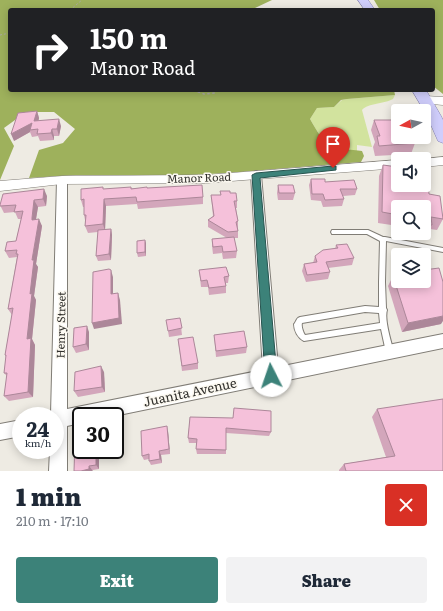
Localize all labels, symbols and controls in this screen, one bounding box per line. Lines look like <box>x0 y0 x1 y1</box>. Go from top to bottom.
text: 150 m <box>90 16 168 58</box>
icon: right <box>24 24 76 76</box>
text: Manor Road <box>90 54 195 81</box>
north arrow <box>391 104 431 144</box>
map controls <box>391 104 431 288</box>
pin <box>316 127 350 168</box>
icon: arrive <box>322 133 344 155</box>
button: sound <box>391 152 431 192</box>
street label: Manor Road <box>167 168 232 186</box>
button: search <box>391 200 431 240</box>
button: layers <box>391 248 431 288</box>
street label: Henry Street <box>51 291 69 359</box>
position arrow <box>250 355 292 397</box>
street label: Juanita Avenue <box>142 372 239 411</box>
speed limit sign: 30 <box>72 407 124 459</box>
text: 24 <box>27 413 49 443</box>
text: km/h <box>25 435 51 450</box>
text: 1 min <box>16 478 81 513</box>
button: close <box>385 484 427 526</box>
text: 210 m · 17:10 <box>16 511 89 530</box>
button: Exit <box>16 557 218 603</box>
button: Share <box>226 557 427 603</box>

